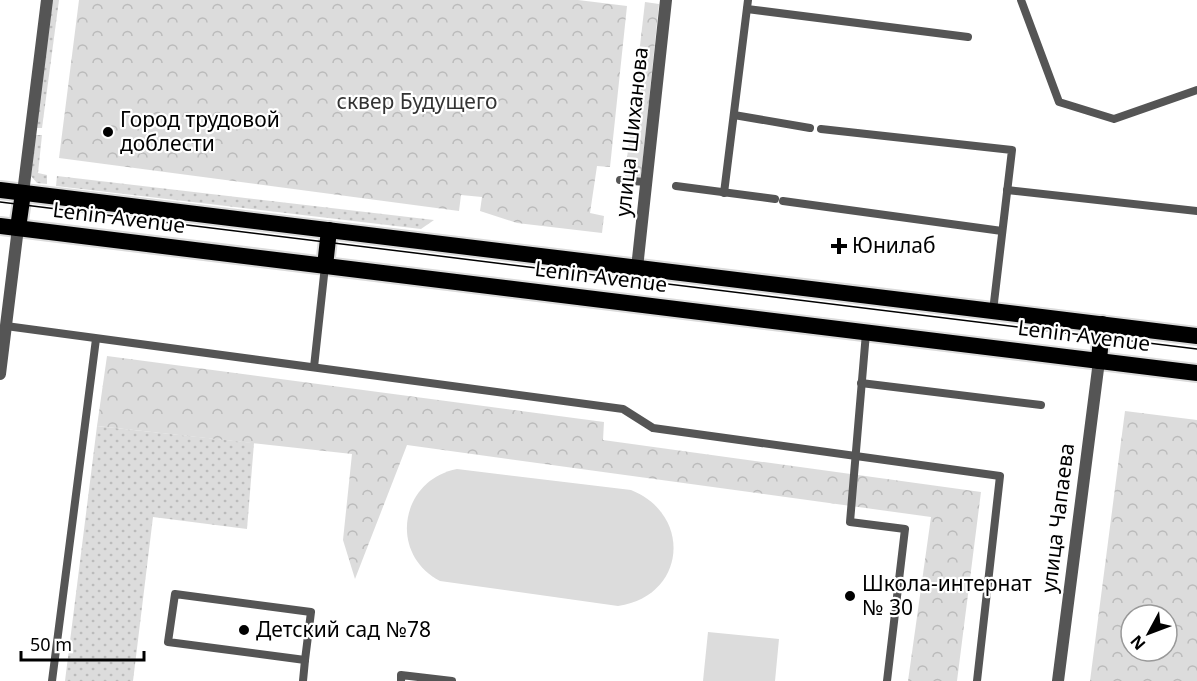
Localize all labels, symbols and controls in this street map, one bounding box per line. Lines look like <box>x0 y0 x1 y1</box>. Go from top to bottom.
street label: улица Шиханова <box>608 46 654 218</box>
park label: сквер Будущего <box>337 87 497 115</box>
place label: Город трудовой доблести <box>120 105 280 157</box>
marker: Город трудовой доблести <box>101 125 115 139</box>
street label: Lenin Avenue <box>51 195 187 239</box>
place label: Юнилаб <box>852 231 935 259</box>
marker: Юнилаб <box>830 237 848 255</box>
street label: Lenin Avenue <box>533 254 669 298</box>
street label: Lenin Avenue <box>1016 313 1152 357</box>
street label: улица Чапаева <box>1034 442 1080 594</box>
place label: Школа-интернат № 30 <box>862 569 1032 621</box>
marker: Школа-интернат № 30 <box>843 589 857 603</box>
north arrow <box>1119 603 1179 663</box>
place label: Детский сад №78 <box>256 615 431 643</box>
marker: Детский сад №78 <box>237 623 251 637</box>
scale bar <box>21 624 144 662</box>
text: N <box>1125 631 1150 655</box>
text: 50 m <box>30 632 72 656</box>

